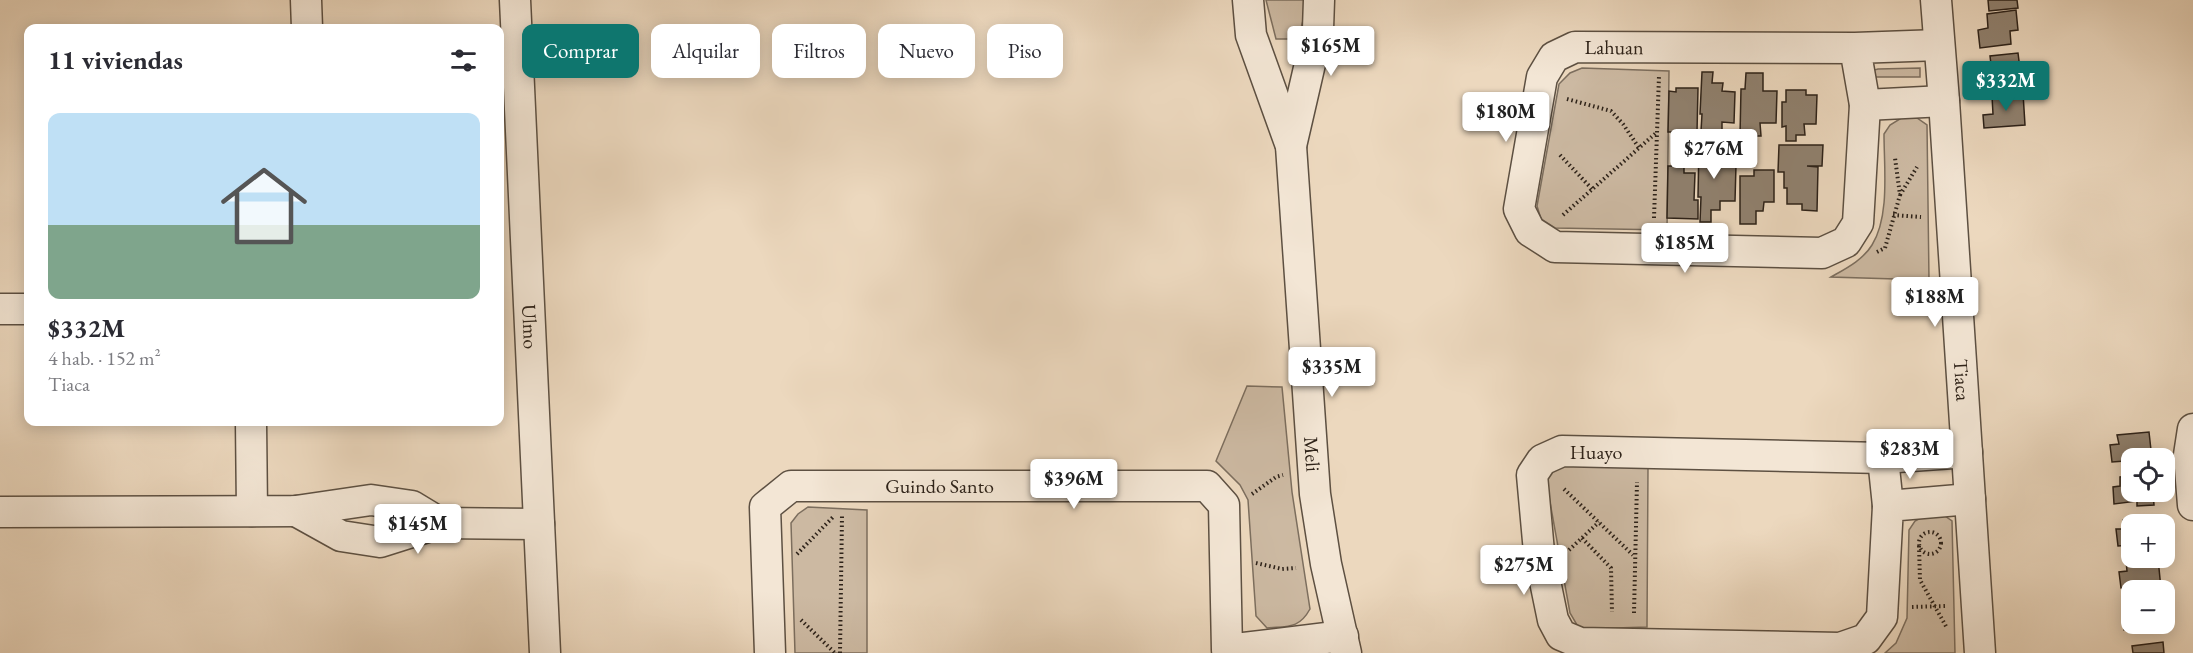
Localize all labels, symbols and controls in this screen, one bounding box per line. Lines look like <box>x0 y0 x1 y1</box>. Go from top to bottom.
chip: Comprar <box>522 24 639 78</box>
chip: Alquilar <box>651 24 760 78</box>
chip: Filtros <box>772 24 866 78</box>
chip: Nuevo <box>878 24 975 78</box>
chip: Piso <box>987 24 1063 78</box>
pin: $165M <box>1289 26 1373 77</box>
text: $165M <box>1301 32 1361 58</box>
street label: Lahuan <box>1585 34 1644 60</box>
text: 11 viviendas <box>48 43 183 77</box>
icon: filters <box>447 44 480 77</box>
pin: $332M <box>1964 61 2048 112</box>
text: $332M <box>1976 67 2036 93</box>
pin: $180M <box>1464 92 1548 143</box>
text: $180M <box>1476 98 1536 124</box>
pin: $276M <box>1672 129 1756 180</box>
text: $276M <box>1684 135 1744 161</box>
icon: home <box>210 152 318 260</box>
pin: $185M <box>1643 223 1727 274</box>
text: $185M <box>1655 229 1715 255</box>
pin: $188M <box>1893 277 1977 328</box>
text: $188M <box>1905 283 1965 309</box>
street label: Ulmo <box>516 304 544 350</box>
text: $332M <box>48 311 125 345</box>
text: 4 hab. · 152 m² <box>48 345 161 371</box>
pin: $335M <box>1290 347 1374 398</box>
text: $335M <box>1302 353 1362 379</box>
street label: Tiaca <box>1948 358 1977 402</box>
text: Tiaca <box>48 371 90 397</box>
pin: $283M <box>1868 429 1952 480</box>
text: $283M <box>1880 435 1940 461</box>
street label: Meli <box>1298 436 1326 473</box>
street label: Huayo <box>1570 439 1622 465</box>
map controls <box>2121 448 2175 634</box>
button: locate <box>2121 448 2175 502</box>
pin: $396M <box>1032 459 1116 510</box>
text: $396M <box>1044 465 1104 491</box>
street label: Guindo Santo <box>885 473 994 499</box>
pin: $145M <box>376 504 460 555</box>
text: $145M <box>388 510 448 536</box>
button: + <box>2121 514 2175 568</box>
pin: $275M <box>1482 545 1566 596</box>
text: $275M <box>1494 551 1554 577</box>
button: − <box>2121 580 2175 634</box>

